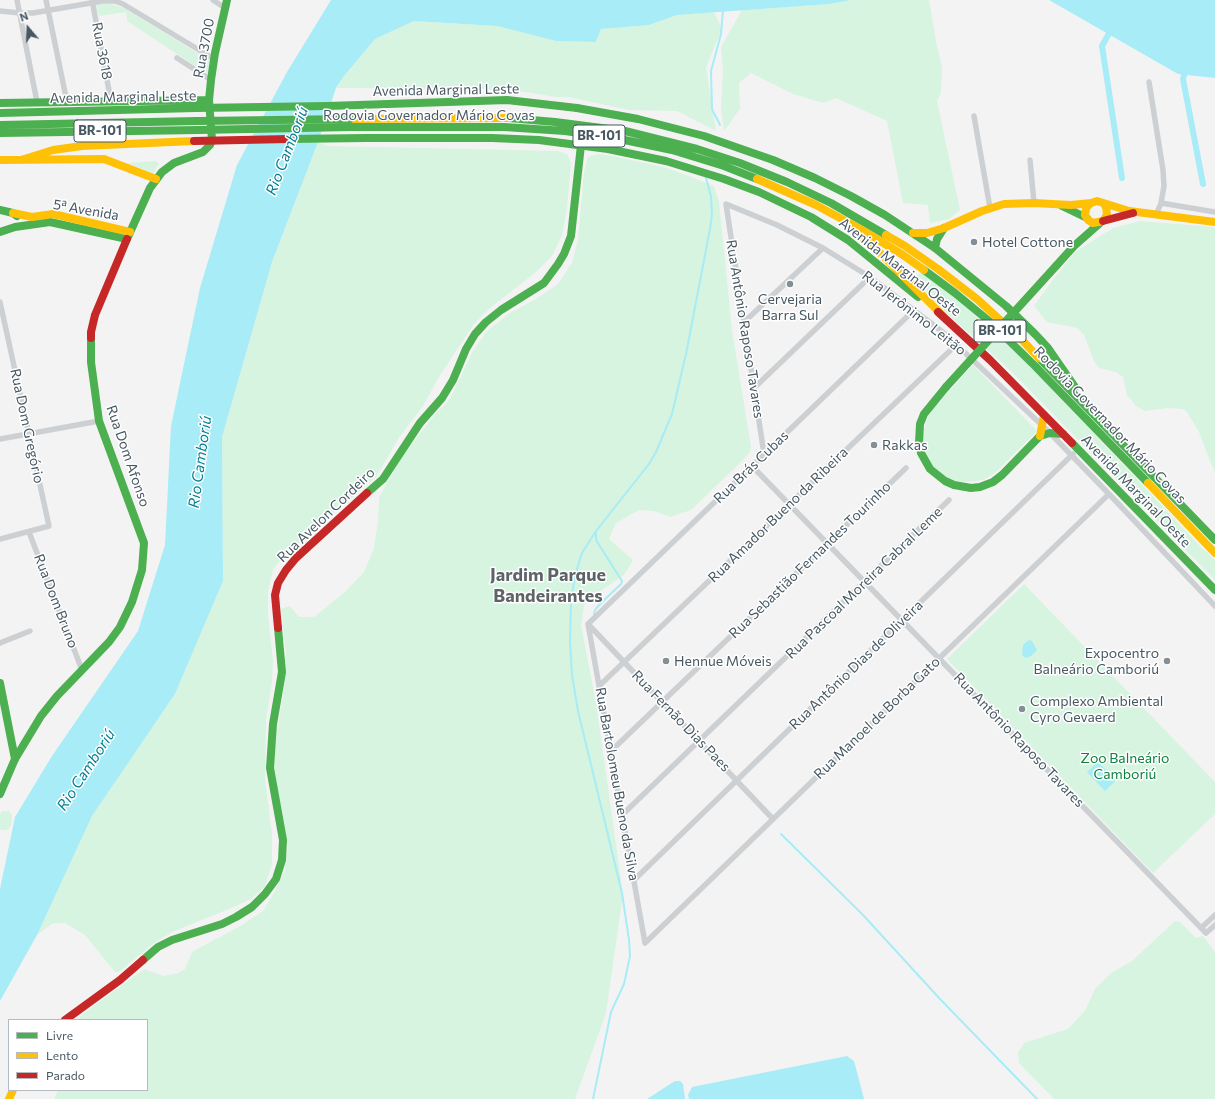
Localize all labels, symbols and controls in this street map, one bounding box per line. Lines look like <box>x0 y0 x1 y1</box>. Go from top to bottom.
north arrow <box>8 8 48 48</box>
text: N <box>18 9 30 24</box>
street label: Rua 3700 <box>190 17 218 79</box>
street label: Rua 3618 <box>88 21 116 81</box>
street label: Avenida Marginal Leste <box>372 80 520 100</box>
street label: Avenida Marginal Leste <box>49 87 197 107</box>
water label: Rio Camboriú <box>262 104 312 198</box>
street label: Rodovia Governador Mário Covas <box>323 107 535 123</box>
road number: BR-101 <box>74 120 126 142</box>
road number: BR-101 <box>573 125 625 147</box>
street label: 5ª Avenida <box>52 196 120 224</box>
street label: Avenida Marginal Oeste <box>836 214 964 320</box>
place label: Hotel Cottone <box>982 234 1073 250</box>
marker: Hotel Cottone <box>969 237 979 247</box>
street label: Rua Antônio Raposo Tavares <box>723 239 767 419</box>
street label: Rua Jerônimo Leitão <box>859 267 969 359</box>
marker: Cervejaria Barra Sul <box>785 279 795 289</box>
place label: Cervejaria Barra Sul <box>758 291 822 324</box>
road number: BR-101 <box>974 320 1026 342</box>
street label: Rodovia Governador Mário Covas <box>1030 343 1190 507</box>
street label: Rua Dom Gregório <box>7 367 47 485</box>
street label: Rua Dom Afonso <box>103 403 153 509</box>
water label: Rio Camboriú <box>185 415 215 509</box>
street label: Rua Brás Cubas <box>710 427 792 507</box>
street label: Avenida Marginal Oeste <box>1078 431 1194 551</box>
place label: Rakkas <box>882 437 928 453</box>
marker: Rakkas <box>869 440 879 450</box>
street label: Rua Amador Bueno da Ribeira <box>705 444 851 586</box>
street label: Rua Avelon Cordeiro <box>274 464 378 566</box>
street label: Rua Sebastião Fernandes Tourinho <box>726 478 894 642</box>
street label: Rua Pascoal Moreira Cabral Leme <box>782 504 946 662</box>
street label: Rua Dom Bruno <box>30 552 82 650</box>
district label: Jardim Parque Bandeirantes <box>490 564 606 606</box>
street label: Rua Antônio Dias de Oliveira <box>786 597 926 733</box>
place label: Expocentro Balneário Camboriú <box>1033 645 1159 678</box>
place label: Hennue Móveis <box>674 653 772 669</box>
street label: Rua Manoel de Borba Gato <box>810 653 944 783</box>
marker: Hennue Móveis <box>661 656 671 666</box>
marker: Expocentro Balneário Camboriú <box>1162 656 1172 666</box>
street label: Rua Fernão Dias Paes <box>628 667 734 775</box>
street label: Rua Antônio Raposo Tavares <box>950 669 1088 811</box>
street label: Rua Bartolomeu Bueno da Silva <box>592 686 642 882</box>
place label: Complexo Ambiental Cyro Gevaerd <box>1030 693 1163 726</box>
marker: Complexo Ambiental Cyro Gevaerd <box>1017 704 1027 714</box>
water label: Rio Camboriú <box>53 726 119 814</box>
park label: Zoo Balneário Camboriú <box>1081 750 1169 782</box>
legend <box>8 1019 148 1091</box>
text: Livre <box>46 1028 73 1042</box>
text: Lento <box>46 1048 78 1062</box>
text: Parado <box>46 1068 85 1082</box>

